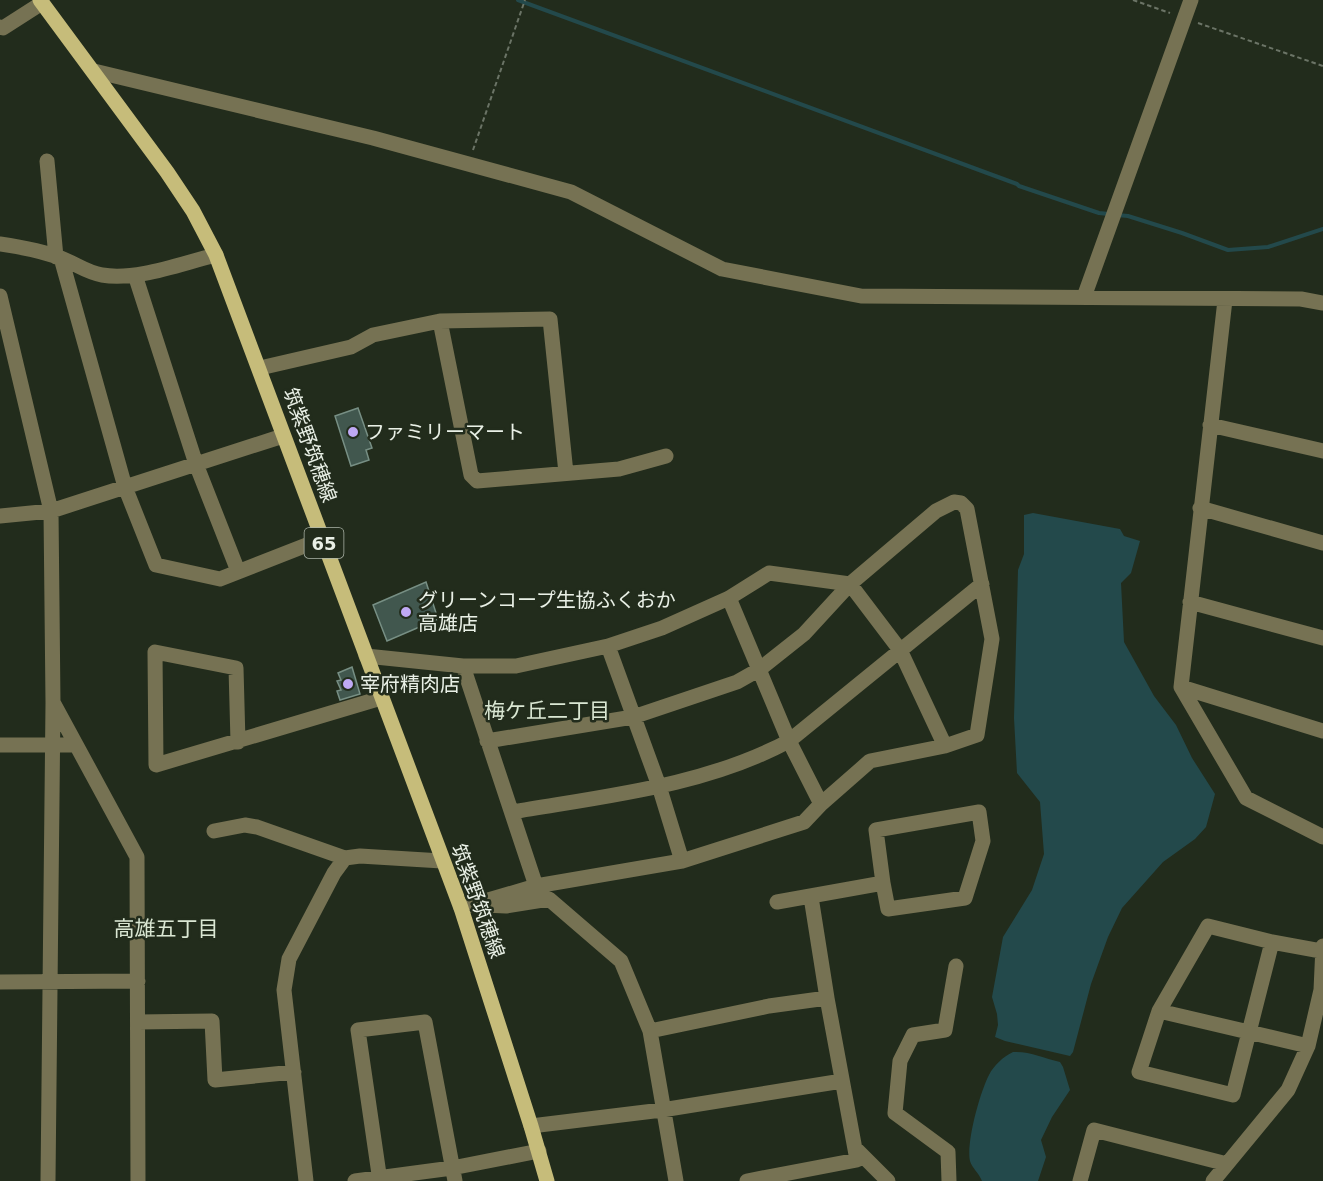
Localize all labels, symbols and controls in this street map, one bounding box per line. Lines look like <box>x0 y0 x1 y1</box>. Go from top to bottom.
street label: 筑紫野筑穂線 <box>278 385 342 505</box>
place label: ファミリーマート <box>365 420 525 444</box>
marker: ファミリーマート <box>346 425 360 439</box>
road number: 65 <box>304 528 344 558</box>
place label: グリーンコープ生協ふくおか 高雄店 <box>418 588 676 635</box>
marker: グリーンコープ生協ふくおか 高雄店 <box>399 605 413 619</box>
place label: 宰府精肉店 <box>360 672 460 696</box>
marker: 宰府精肉店 <box>341 677 355 691</box>
district label: 梅ケ丘二丁目 <box>484 699 610 723</box>
street label: 筑紫野筑穂線 <box>446 841 510 961</box>
district label: 高雄五丁目 <box>114 917 219 941</box>

